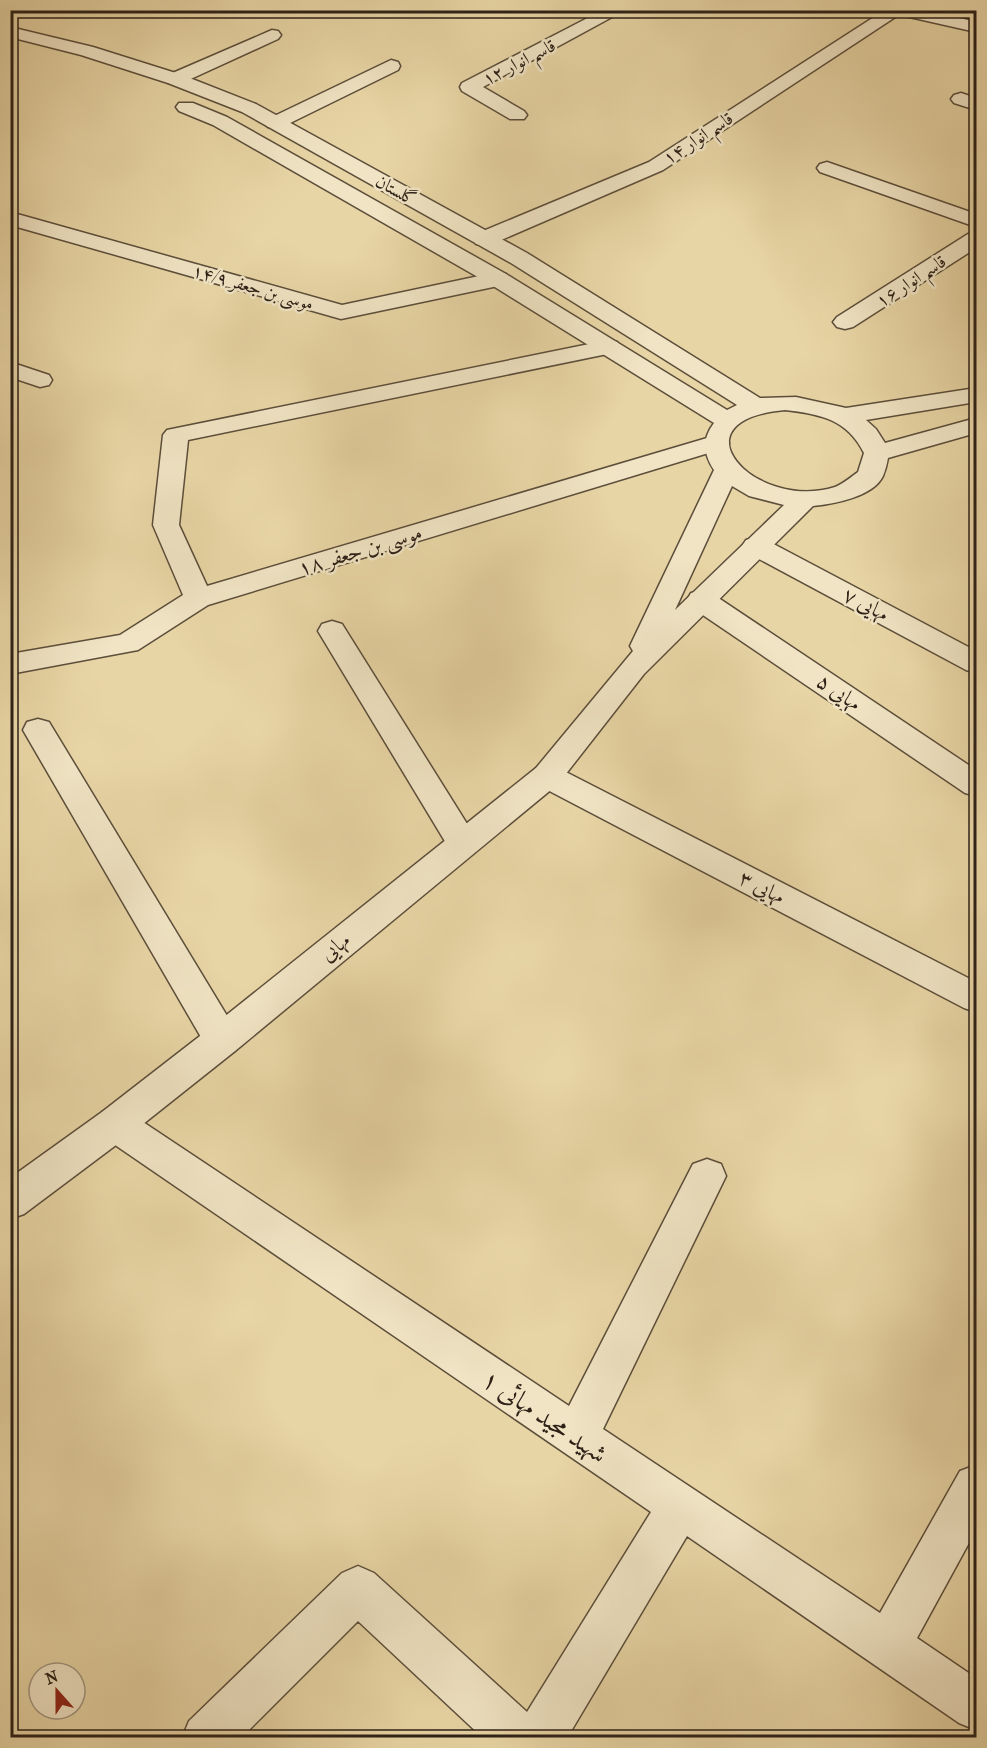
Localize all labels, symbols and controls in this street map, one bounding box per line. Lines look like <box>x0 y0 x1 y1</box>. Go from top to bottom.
street label: قاسم انوار ۱۲ <box>479 35 562 96</box>
street label: قاسم انوار ۱۴ <box>659 108 741 175</box>
street label: گلستان <box>372 170 420 210</box>
street label: قاسم انوار ۱۶ <box>872 251 954 318</box>
street label: موسی بن جعفر ۱۴/۹ <box>189 260 316 317</box>
street label: موسی بن جعفر ۱۸ <box>295 520 426 583</box>
street label: مهایی ۷ <box>838 582 893 628</box>
street label: مهایی ۵ <box>811 669 866 717</box>
street label: مهایی ۳ <box>734 865 789 910</box>
street label: مهایی <box>315 928 356 968</box>
street label: شهید مجید مهائی ۱ <box>476 1363 613 1470</box>
north arrow <box>27 1661 87 1721</box>
text: N <box>43 1666 62 1689</box>

